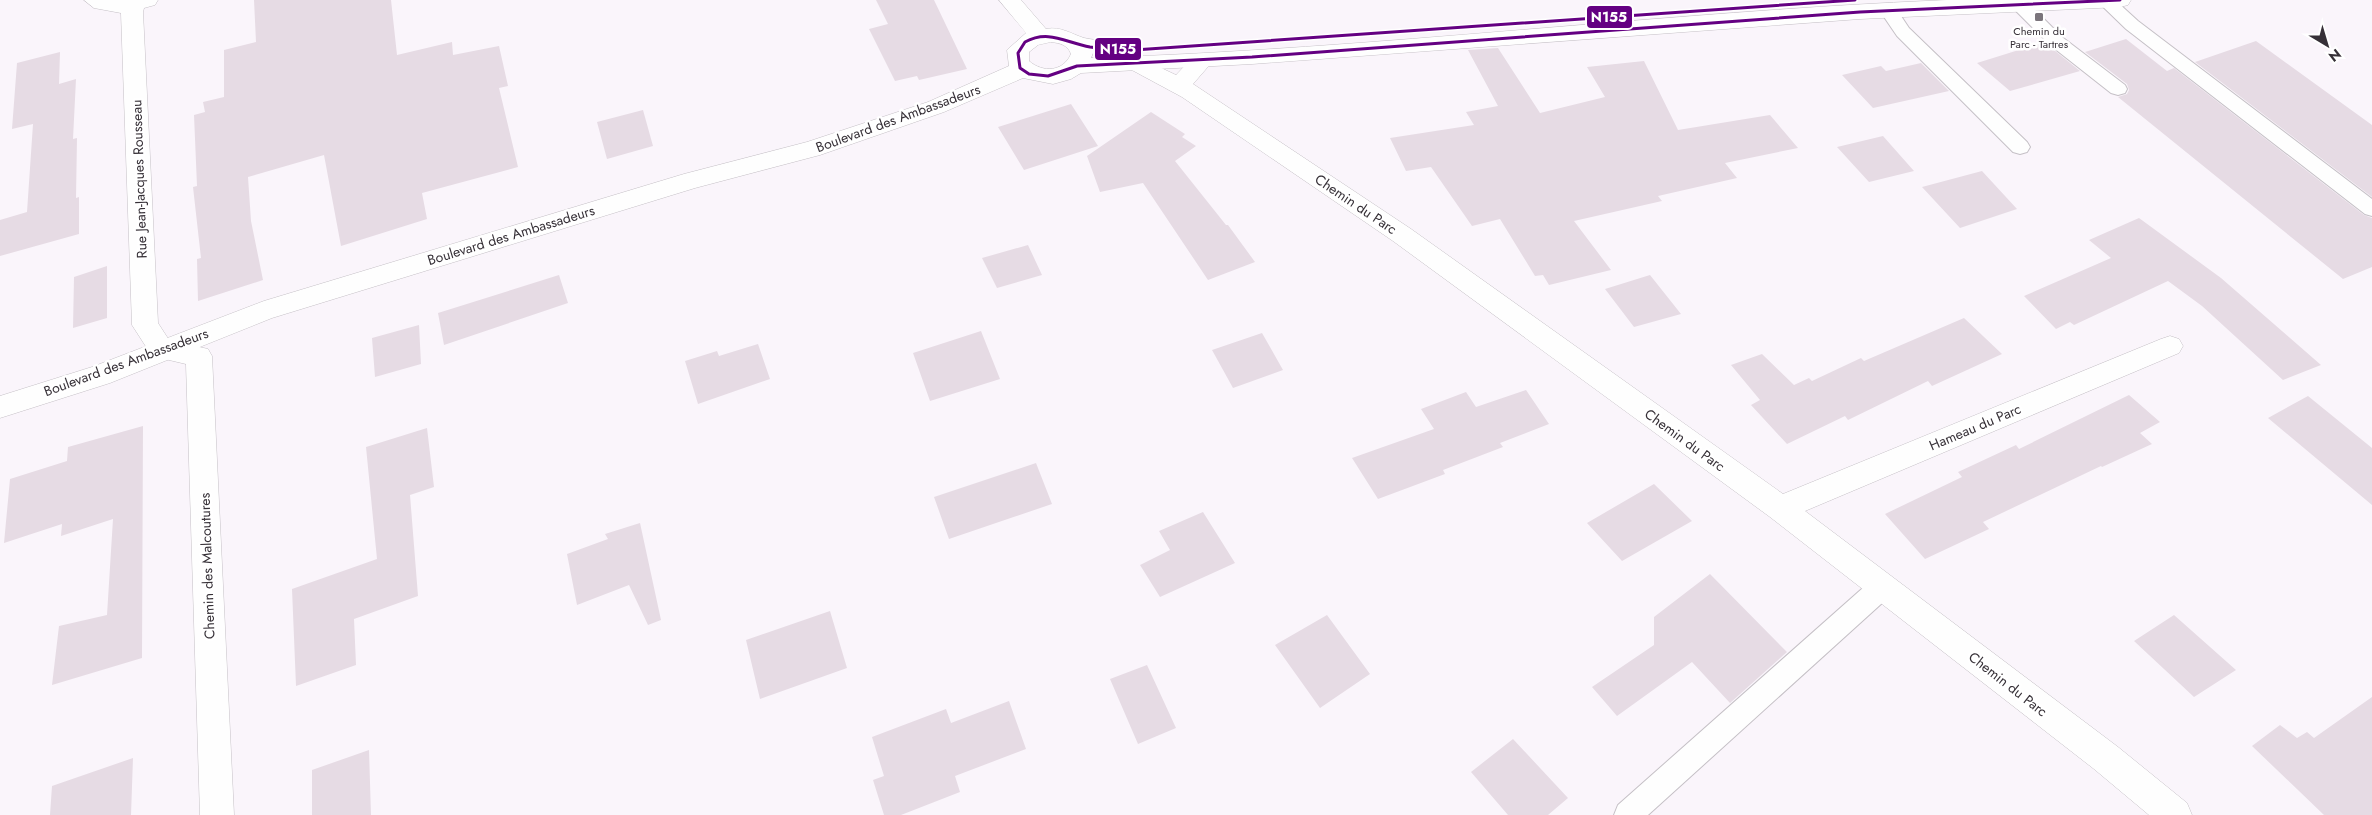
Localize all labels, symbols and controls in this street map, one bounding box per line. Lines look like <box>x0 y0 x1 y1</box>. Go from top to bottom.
line badge: N155 <box>1586 5 1633 29</box>
text: N155 <box>1591 7 1627 27</box>
marker: Chemin du Parc - Tartres <box>2033 11 2045 23</box>
north arrow <box>2302 20 2352 70</box>
place label: Chemin du Parc - Tartres <box>2010 23 2069 52</box>
line badge: N155 <box>1094 37 1142 61</box>
text: N155 <box>1100 39 1136 59</box>
text: N <box>2324 44 2346 67</box>
street label: Boulevard des Ambassadeurs <box>813 79 983 157</box>
street label: Rue Jean-Jacques Rousseau <box>126 99 152 259</box>
street label: Chemin du Parc <box>1311 169 1401 239</box>
street label: Boulevard des Ambassadeurs <box>425 200 597 270</box>
street label: Boulevard des Ambassadeurs <box>41 323 211 401</box>
street label: Hameau du Parc <box>1926 399 2024 455</box>
street label: Chemin du Parc <box>1641 404 1729 476</box>
street label: Chemin des Malcoutures <box>194 492 220 640</box>
street label: Chemin du Parc <box>1964 647 2052 721</box>

